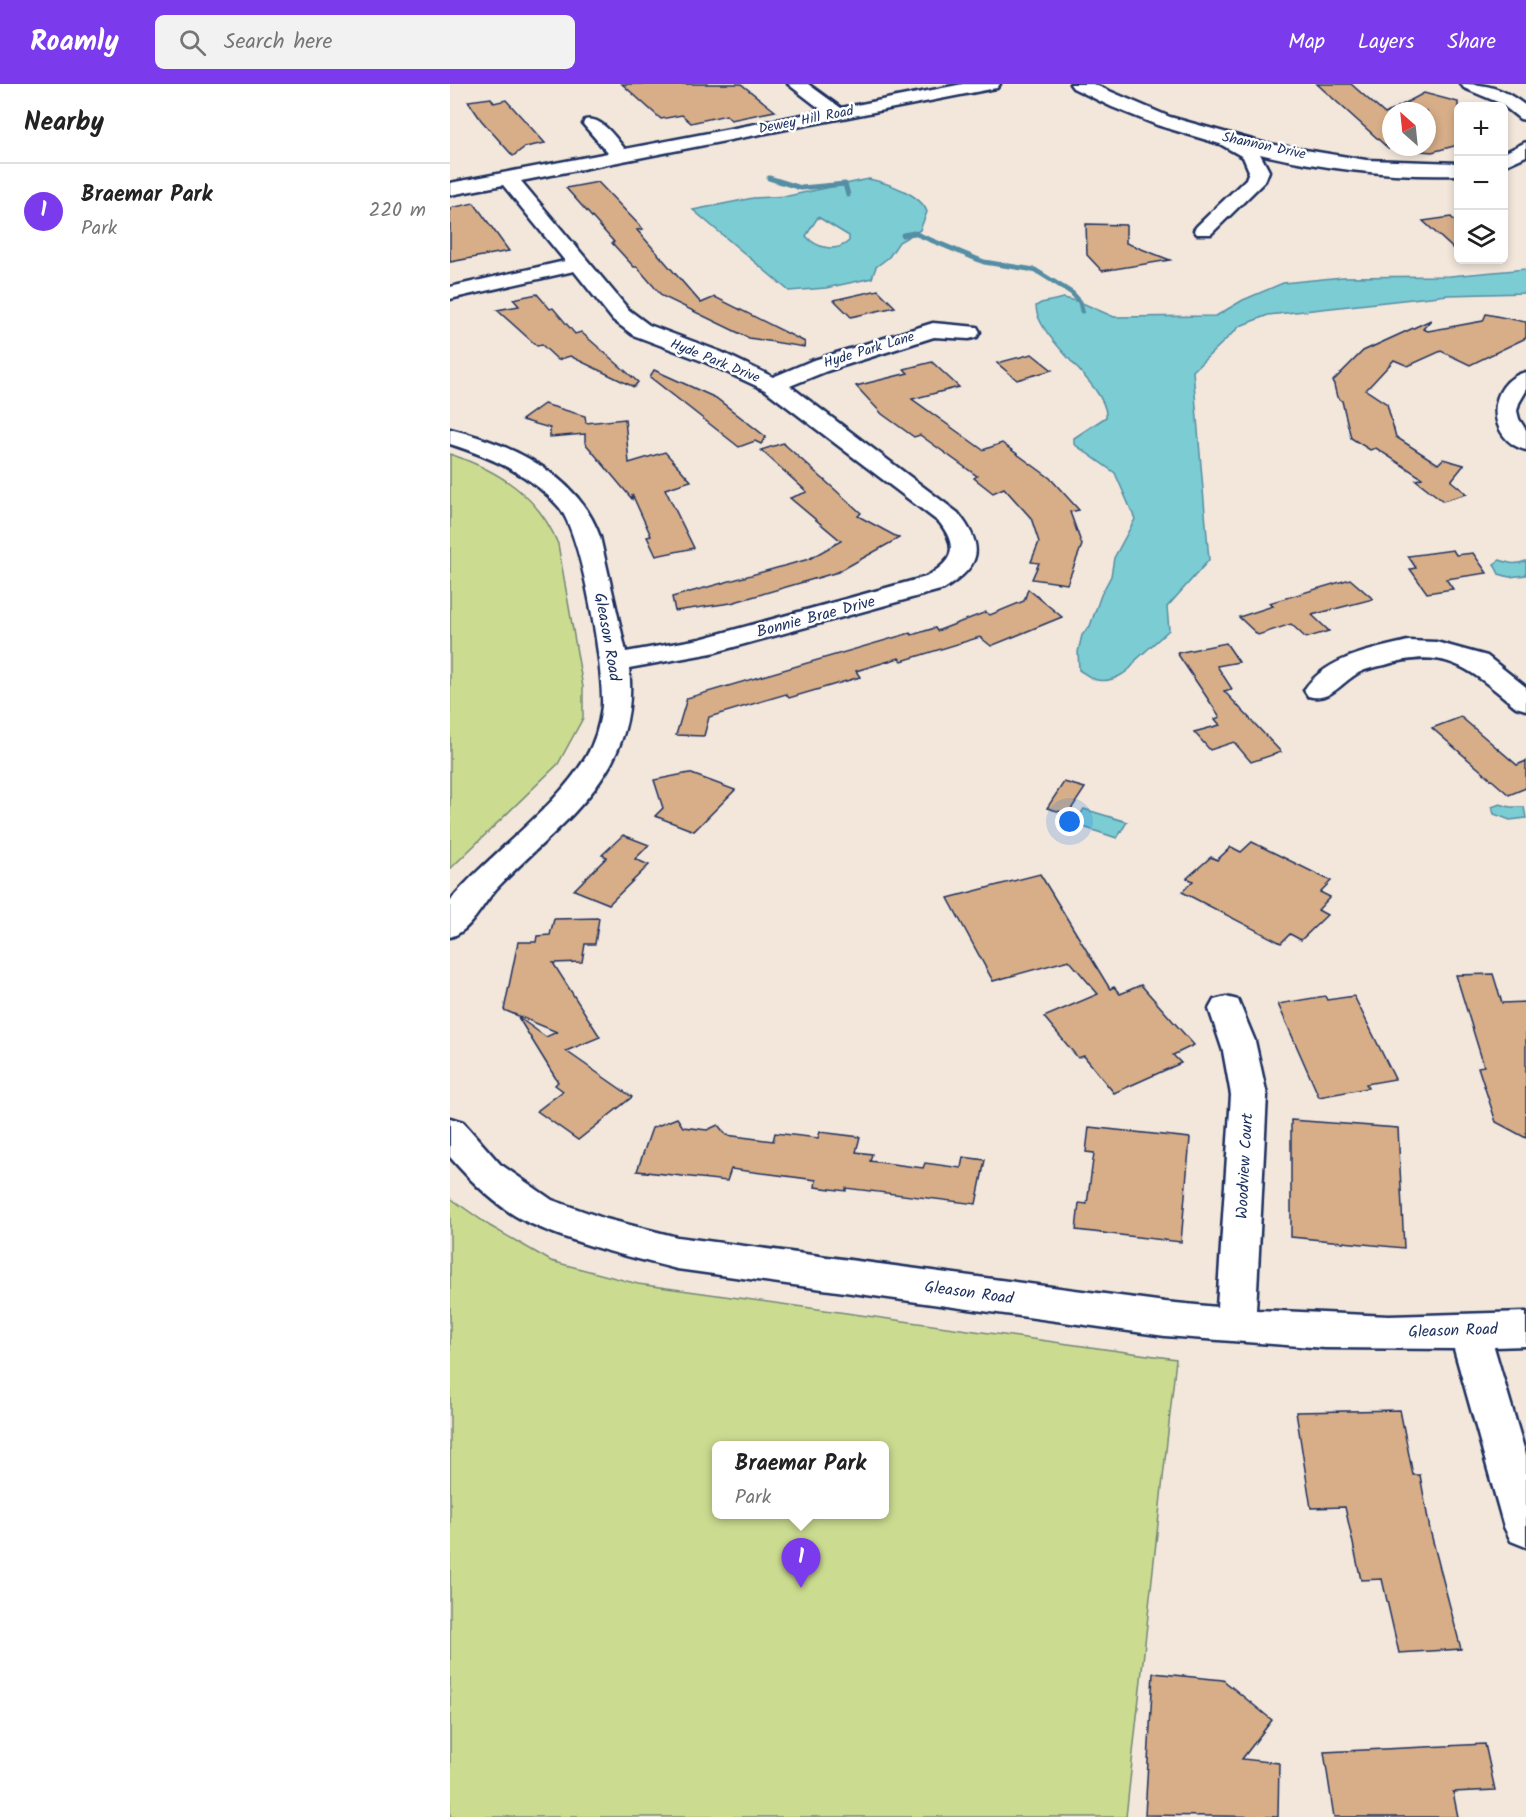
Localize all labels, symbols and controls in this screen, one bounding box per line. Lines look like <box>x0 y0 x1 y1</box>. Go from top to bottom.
search box <box>155 15 575 69</box>
text: Roamly <box>30 20 119 65</box>
text: Search here <box>224 25 332 60</box>
icon: search <box>176 26 209 59</box>
text: Map <box>1288 26 1325 59</box>
text: Layers <box>1358 26 1414 59</box>
text: Share <box>1447 26 1496 59</box>
street label: Dewey Hill Road <box>757 100 856 140</box>
text: Nearby <box>24 102 104 144</box>
north arrow <box>1382 102 1436 156</box>
map controls <box>1454 102 1508 264</box>
button: + <box>1454 102 1508 156</box>
street label: Shannon Drive <box>1220 126 1309 166</box>
button: − <box>1454 156 1508 210</box>
text: Braemar Park <box>81 178 212 213</box>
text: 1 <box>40 195 47 227</box>
text: 220 m <box>369 195 426 227</box>
button: layers <box>1454 210 1508 264</box>
text: Park <box>81 213 117 245</box>
street label: Hyde Park Lane <box>821 326 918 374</box>
street label: Hyde Park Drive <box>667 333 764 389</box>
street label: Bonnie Brae Drive <box>754 589 878 645</box>
street label: Gleason Road <box>587 591 627 684</box>
your location <box>1055 807 1084 836</box>
street label: Woodview Court <box>1230 1112 1260 1220</box>
street label: Gleason Road <box>923 1274 1016 1312</box>
street label: Gleason Road <box>1408 1317 1499 1345</box>
popup <box>712 1441 889 1519</box>
text: Braemar Park <box>735 1447 866 1482</box>
text: Park <box>735 1482 771 1514</box>
pin: 1 <box>782 1538 820 1588</box>

